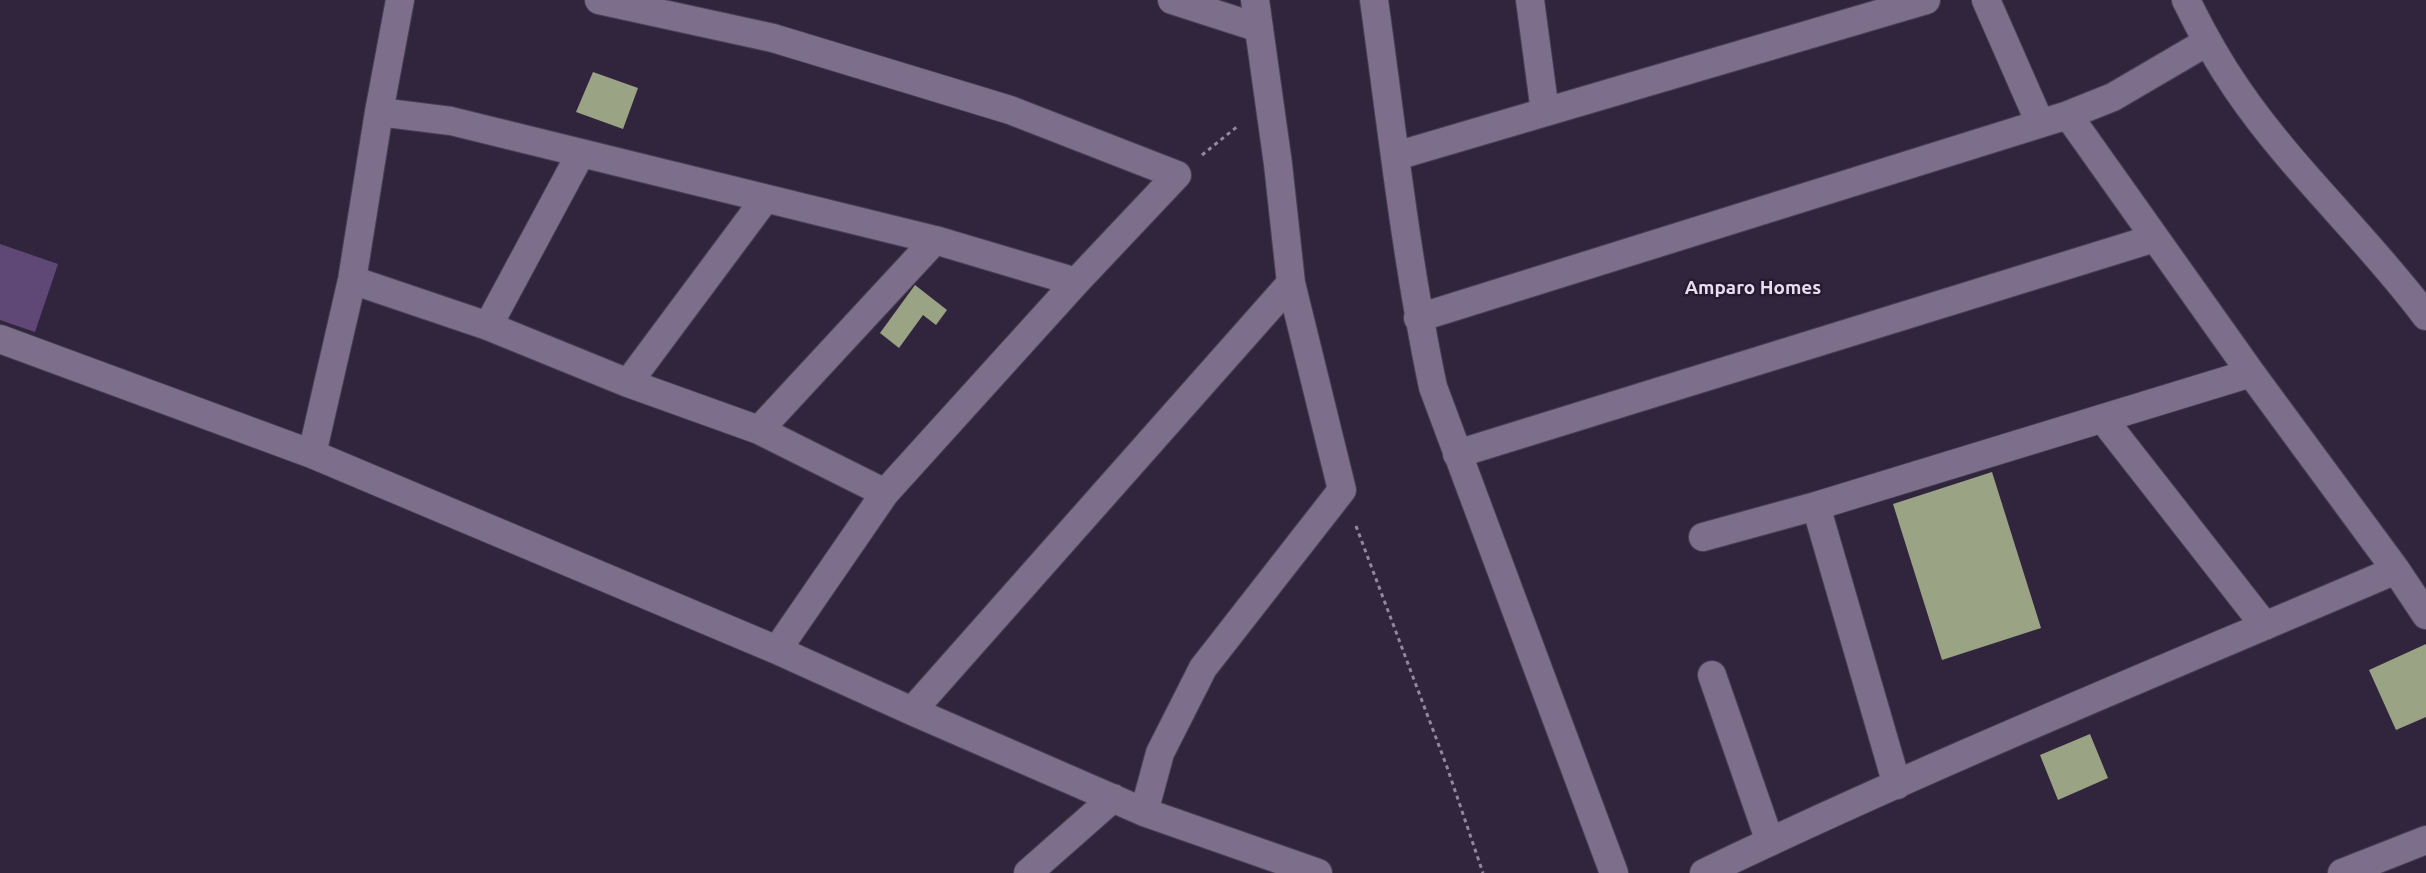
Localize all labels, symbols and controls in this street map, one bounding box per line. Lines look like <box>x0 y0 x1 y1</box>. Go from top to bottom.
district label: Amparo Homes <box>1685 277 1821 299</box>

